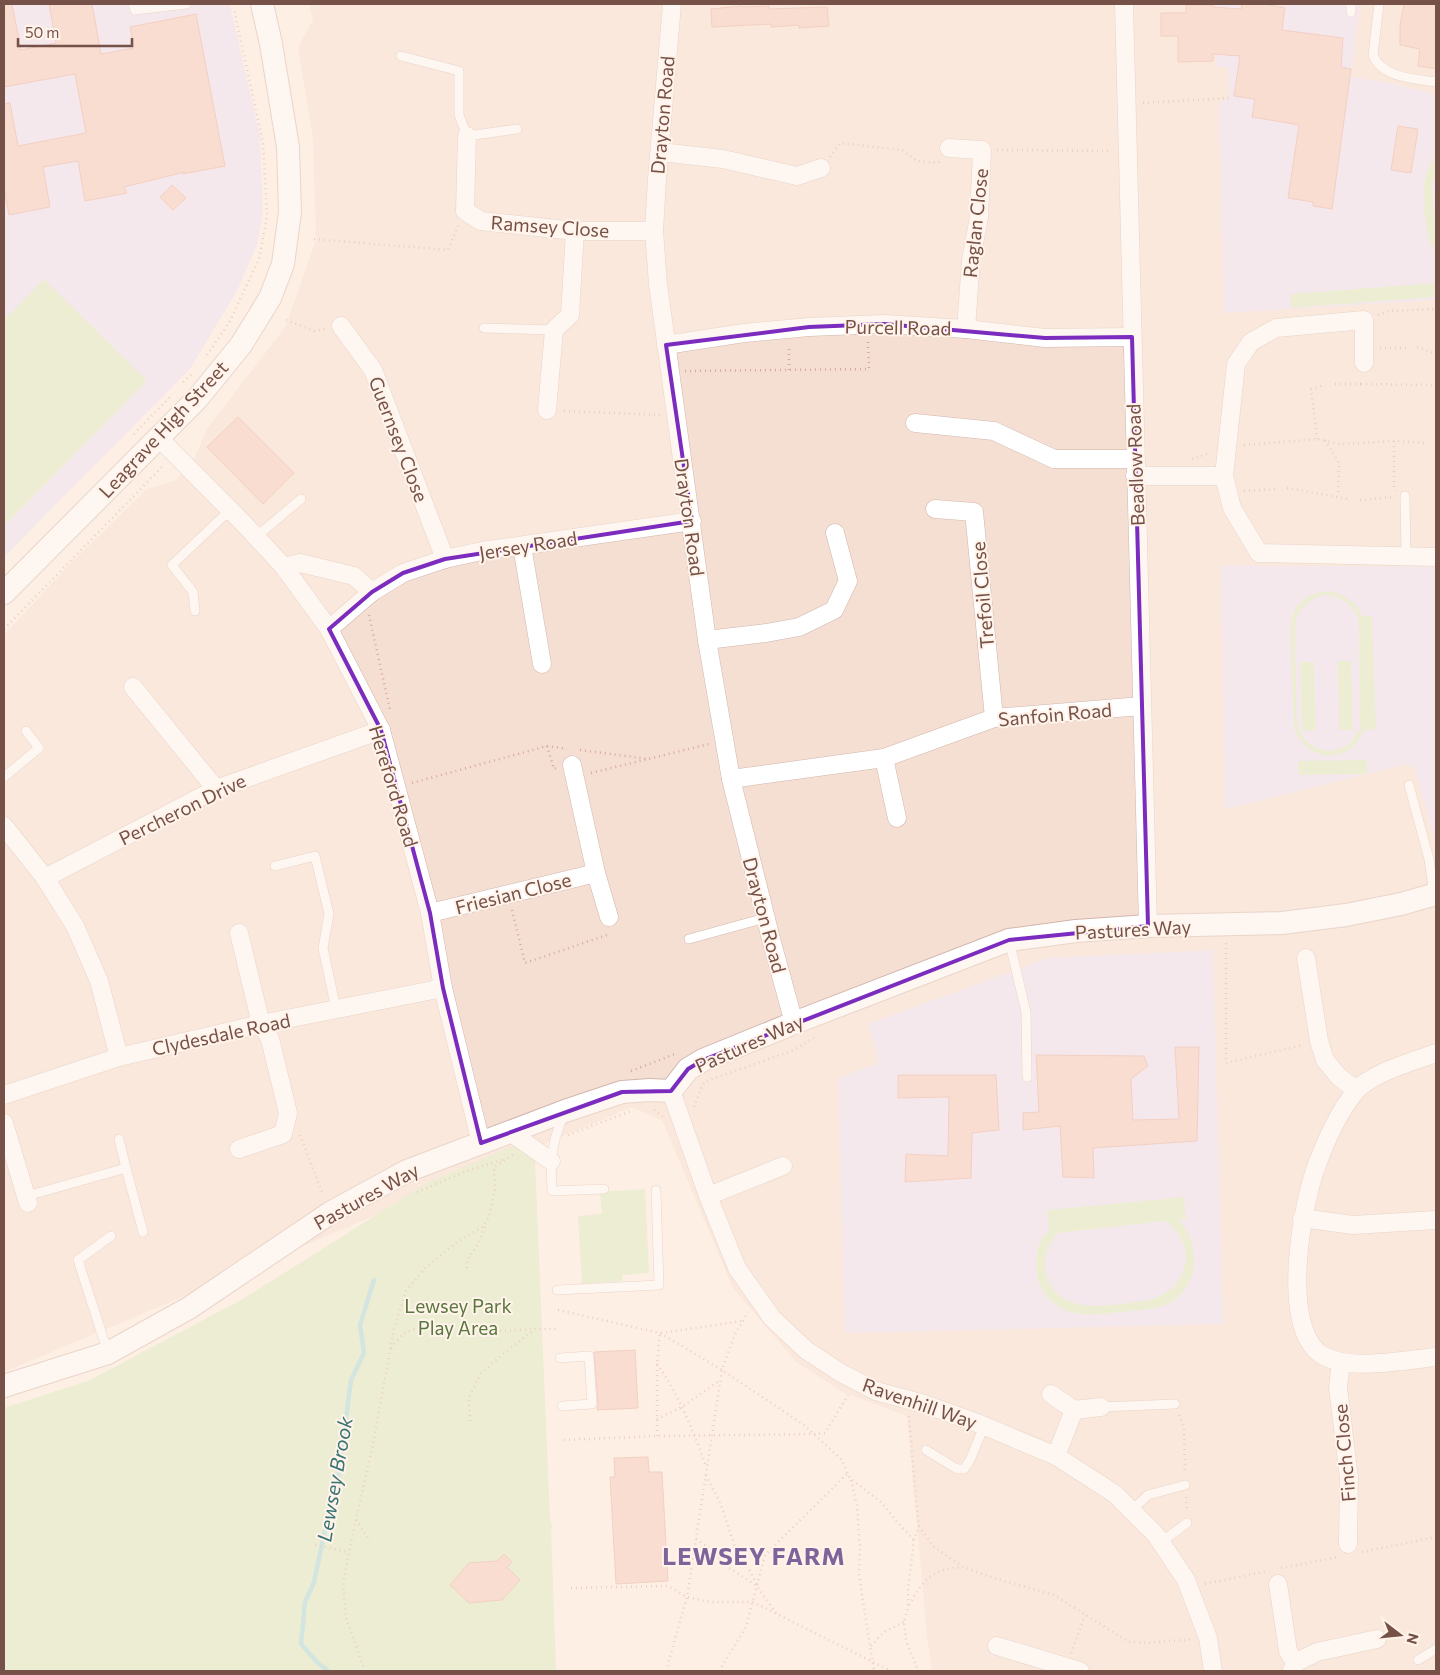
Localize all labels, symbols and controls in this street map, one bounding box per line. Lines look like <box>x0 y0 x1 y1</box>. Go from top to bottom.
scale bar <box>18 15 131 47</box>
text: 50 m <box>25 23 59 41</box>
street label: Drayton Road <box>645 55 679 175</box>
street label: Raglan Close <box>958 167 992 279</box>
street label: Ramsey Close <box>490 210 610 242</box>
street label: Purcell Road <box>844 315 952 339</box>
street label: Leagrave High Street <box>94 356 233 502</box>
street label: Guernsey Close <box>365 373 433 505</box>
street label: Beadlow Road <box>1121 404 1149 526</box>
street label: Drayton Road <box>670 457 710 577</box>
street label: Jersey Road <box>477 526 579 564</box>
street label: Trefoil Close <box>966 541 998 649</box>
street label: Sanfoin Road <box>997 698 1113 730</box>
street label: Hereford Road <box>365 722 423 850</box>
street label: Percheron Drive <box>115 768 249 850</box>
street label: Drayton Road <box>739 855 791 975</box>
street label: Friesian Close <box>453 867 573 919</box>
street label: Pastures Way <box>1074 914 1192 944</box>
street label: Clydesdale Road <box>150 1008 292 1060</box>
street label: Pastures Way <box>691 1009 807 1077</box>
street label: Pastures Way <box>310 1158 423 1234</box>
park label: Lewsey Park Play Area <box>404 1294 512 1339</box>
street label: Ravenhill Way <box>860 1373 980 1433</box>
street label: Finch Close <box>1328 1403 1360 1503</box>
water label: Lewsey Brook <box>311 1413 357 1543</box>
district label: LEWSEY FARM <box>662 1541 846 1570</box>
north arrow <box>1375 1610 1425 1660</box>
text: N <box>1403 1631 1423 1646</box>

